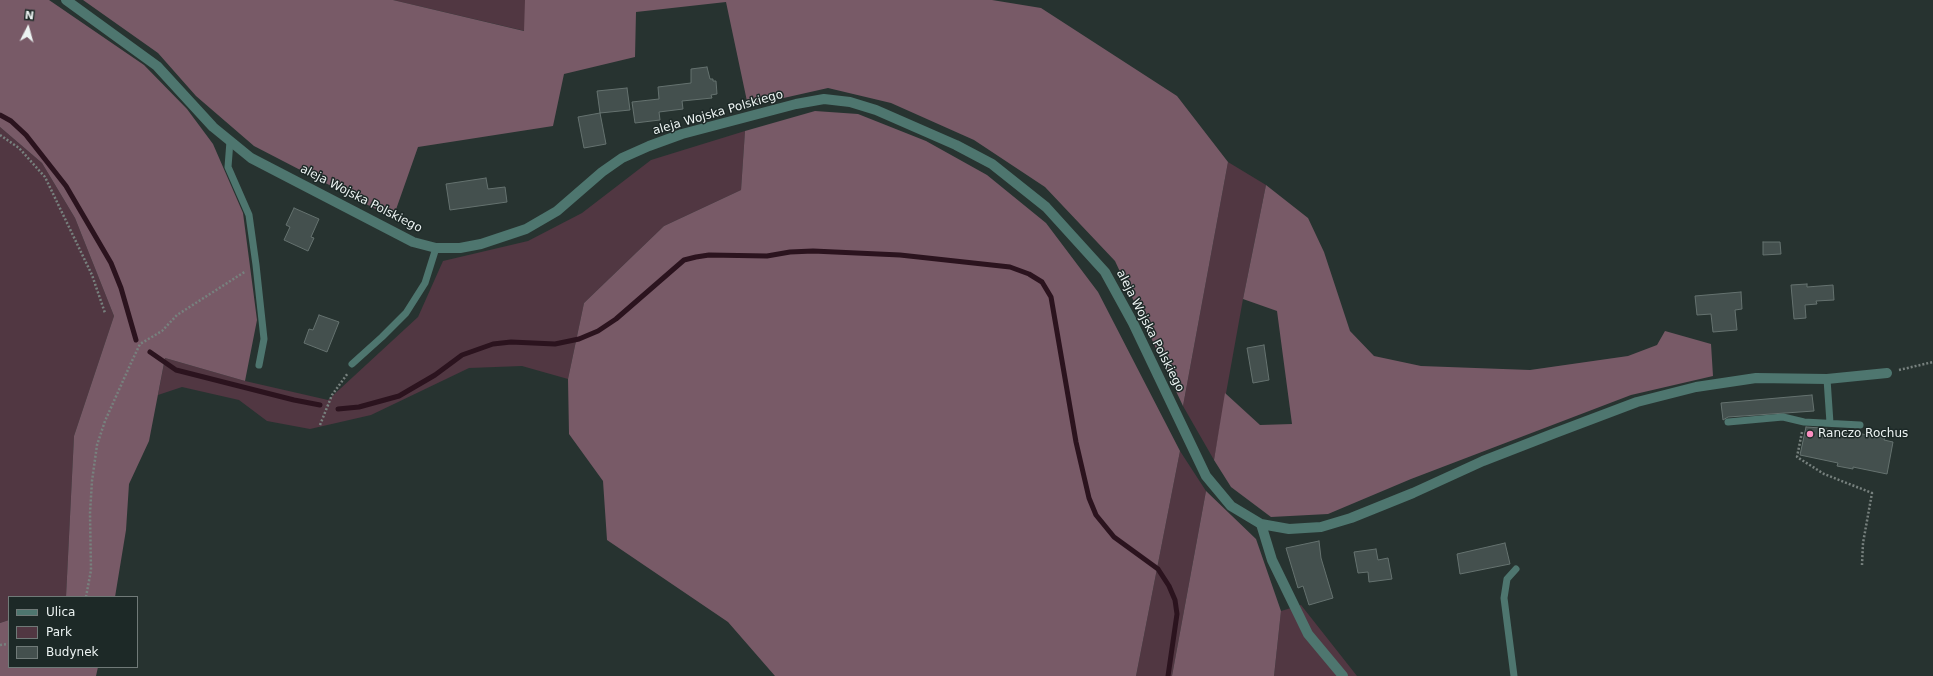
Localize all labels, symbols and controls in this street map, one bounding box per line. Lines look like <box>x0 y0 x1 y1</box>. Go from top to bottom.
north arrow <box>8 8 48 48</box>
text: N <box>24 9 35 23</box>
street label: aleja Wojska Polskiego <box>651 87 785 139</box>
street label: aleja Wojska Polskiego <box>298 162 424 236</box>
street label: aleja Wojska Polskiego <box>1113 268 1187 394</box>
place label: Ranczo Rochus <box>1818 427 1908 441</box>
marker: Ranczo Rochus <box>1805 429 1815 439</box>
legend <box>8 596 138 668</box>
text: Ulica <box>46 605 75 619</box>
text: Park <box>46 625 72 639</box>
text: Budynek <box>46 645 99 659</box>

